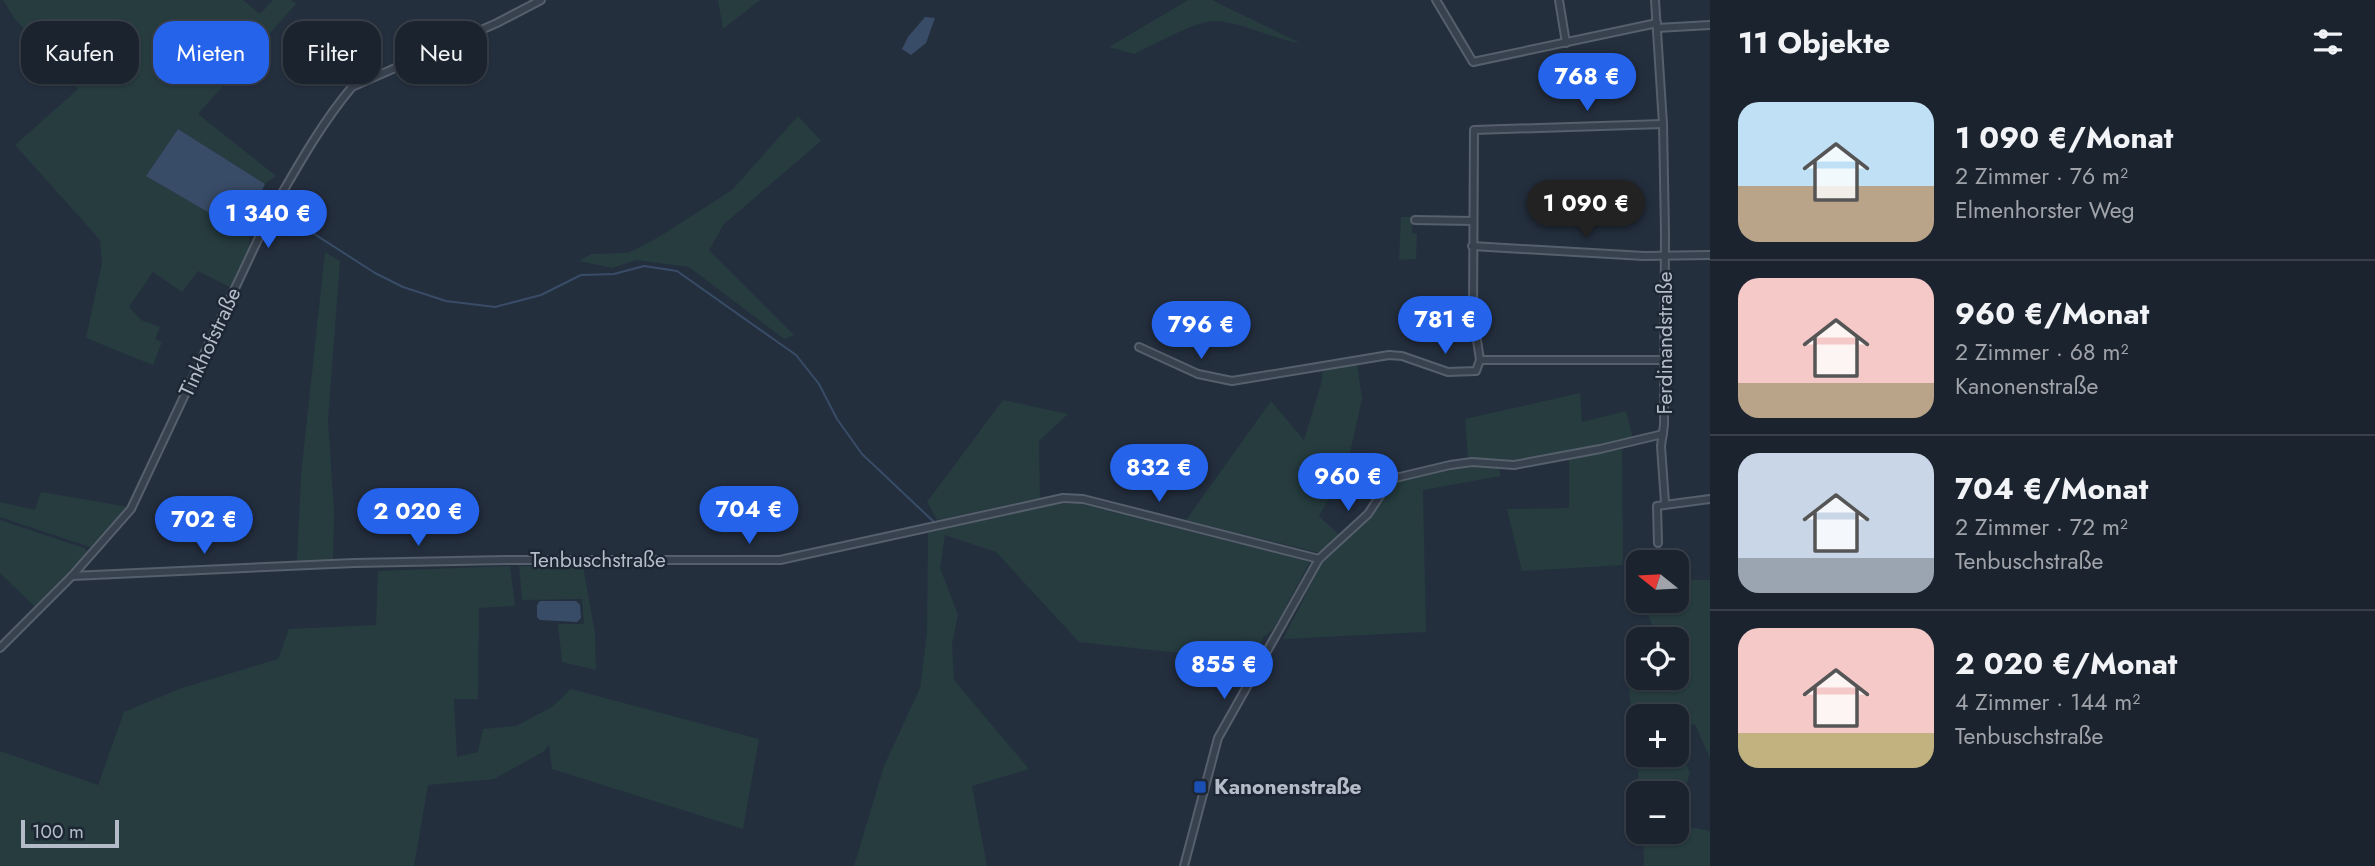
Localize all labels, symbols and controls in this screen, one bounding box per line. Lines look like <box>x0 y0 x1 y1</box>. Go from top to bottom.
chip: Kaufen <box>21 21 139 84</box>
chip: Mieten <box>153 21 269 84</box>
chip: Filter <box>283 21 381 84</box>
chip: Neu <box>395 21 487 84</box>
text: 11 Objekte <box>1738 21 1890 64</box>
icon: filters <box>2309 23 2347 61</box>
pin: 768 € <box>1538 54 1636 113</box>
text: 768 € <box>1554 59 1620 93</box>
text: 1 090 €/Monat <box>1955 116 2173 159</box>
icon: home <box>1794 130 1878 214</box>
text: 2 Zimmer · 76 m² <box>1955 159 2128 193</box>
pin: 1 090 € <box>1521 180 1651 240</box>
text: 1 090 € <box>1543 186 1629 220</box>
pin: 1 340 € <box>203 190 333 250</box>
text: Elmenhorster Weg <box>1955 193 2135 227</box>
text: 1 340 € <box>225 196 311 230</box>
street label: Ferdinandstraße <box>1650 271 1680 414</box>
street label: Tinkhofstraße <box>172 282 248 402</box>
text: 960 €/Monat <box>1955 292 2149 335</box>
pin: 781 € <box>1396 296 1494 356</box>
pin: 796 € <box>1152 302 1250 361</box>
text: 781 € <box>1414 302 1476 336</box>
icon: home <box>1794 306 1878 390</box>
text: 796 € <box>1168 307 1234 341</box>
text: 2 Zimmer · 68 m² <box>1955 335 2128 369</box>
text: Kanonenstraße <box>1955 369 2098 403</box>
pin: 832 € <box>1110 444 1208 504</box>
text: 832 € <box>1126 450 1192 484</box>
pin: 960 € <box>1299 454 1397 513</box>
text: 960 € <box>1314 459 1382 493</box>
text: 704 €/Monat <box>1955 467 2148 510</box>
icon: home <box>1794 481 1878 565</box>
pin: 704 € <box>700 486 798 546</box>
pin: 2 020 € <box>353 489 483 548</box>
text: 704 € <box>715 492 783 526</box>
text: 2 020 € <box>373 494 463 528</box>
pin: 702 € <box>155 496 253 556</box>
text: 702 € <box>171 502 237 536</box>
text: 2 Zimmer · 72 m² <box>1955 510 2128 544</box>
text: Tenbuschstraße <box>1955 544 2103 578</box>
street label: Tenbuschstraße <box>530 545 666 575</box>
north arrow <box>1626 550 1689 612</box>
map controls <box>1626 550 1689 844</box>
button: locate <box>1626 627 1689 690</box>
pin: 855 € <box>1175 642 1273 701</box>
text: 2 020 €/Monat <box>1955 642 2177 685</box>
text: 855 € <box>1191 647 1257 681</box>
icon: home <box>1794 656 1878 740</box>
text: 4 Zimmer · 144 m² <box>1955 685 2140 719</box>
button: + <box>1626 704 1689 767</box>
text: Tenbuschstraße <box>1955 719 2103 753</box>
place label: Kanonenstraße <box>1214 772 1362 802</box>
marker: Kanonenstraße <box>1192 779 1208 795</box>
button: − <box>1626 781 1689 844</box>
scale bar <box>21 817 119 849</box>
text: 100 m <box>32 818 84 845</box>

